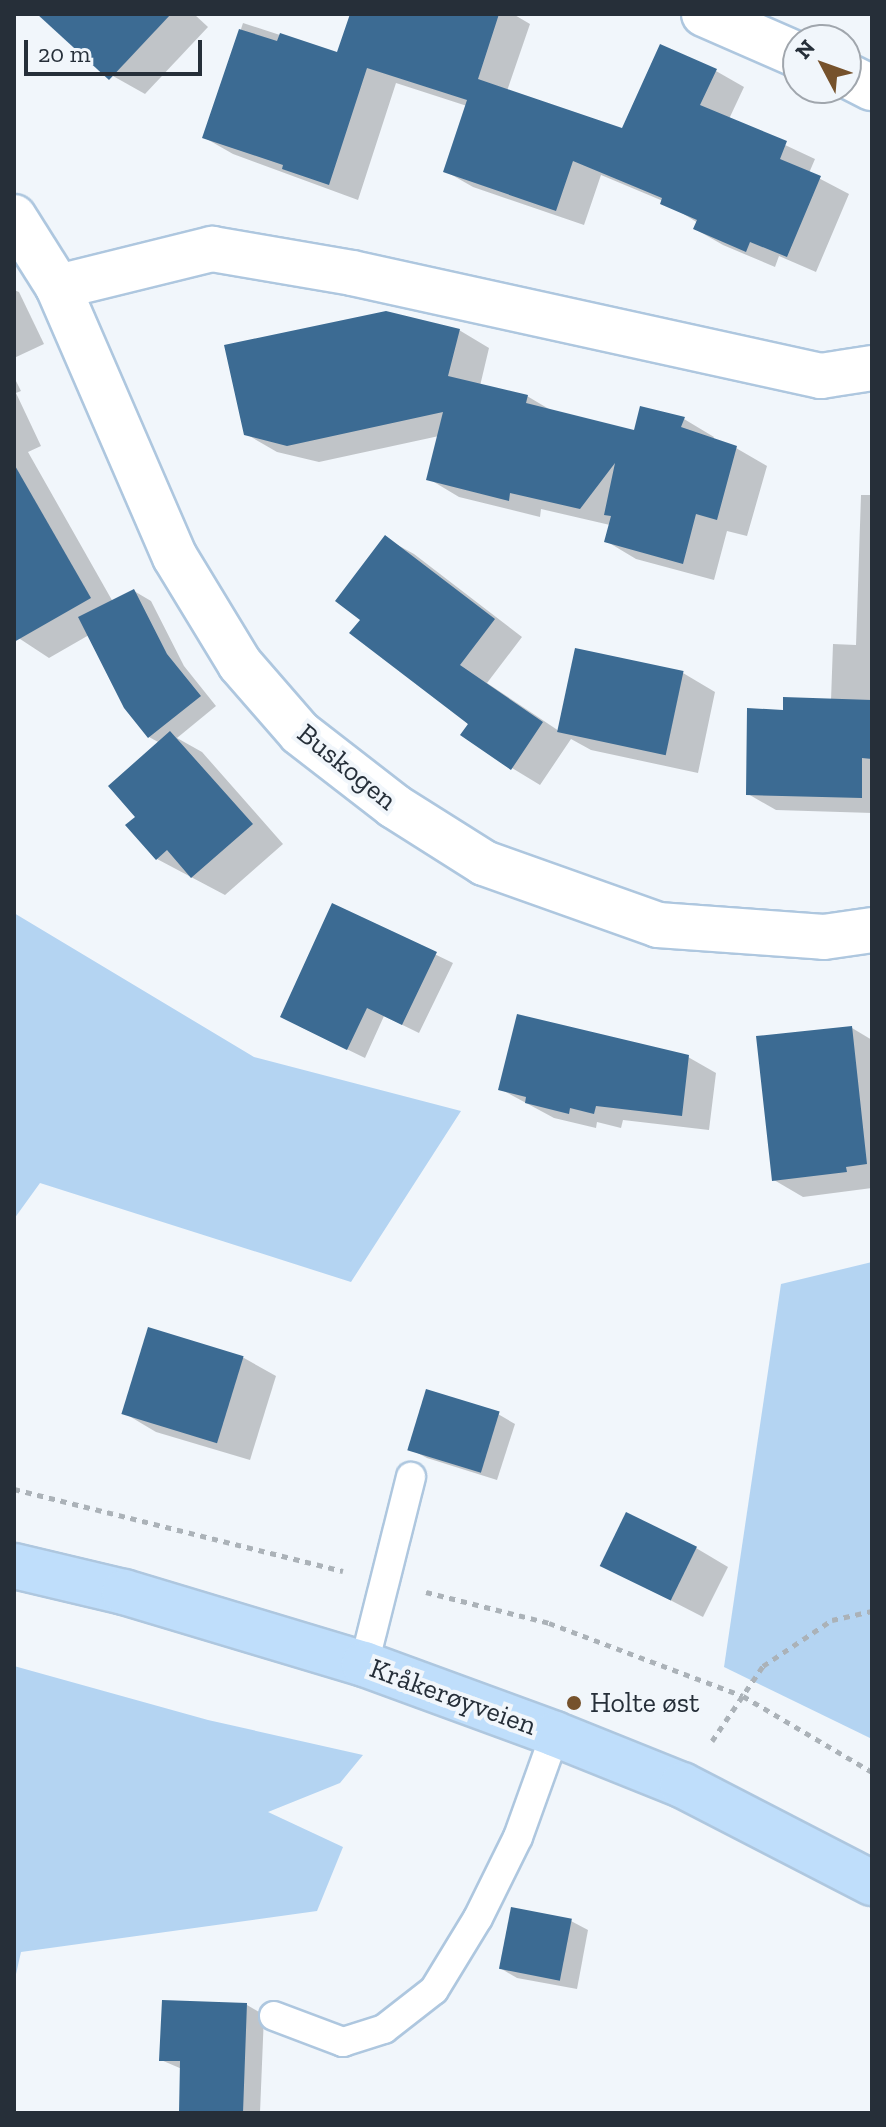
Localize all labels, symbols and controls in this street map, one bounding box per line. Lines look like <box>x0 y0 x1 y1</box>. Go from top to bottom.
scale bar <box>28 24 206 74</box>
north arrow <box>782 24 862 104</box>
text: N <box>789 34 821 64</box>
text: 20 m <box>38 39 90 68</box>
street label: Buskogen <box>291 717 403 817</box>
street label: Kråkerøyveien <box>365 1651 541 1743</box>
place label: Holte øst <box>590 1686 699 1720</box>
marker: Holte øst <box>565 1694 583 1712</box>

